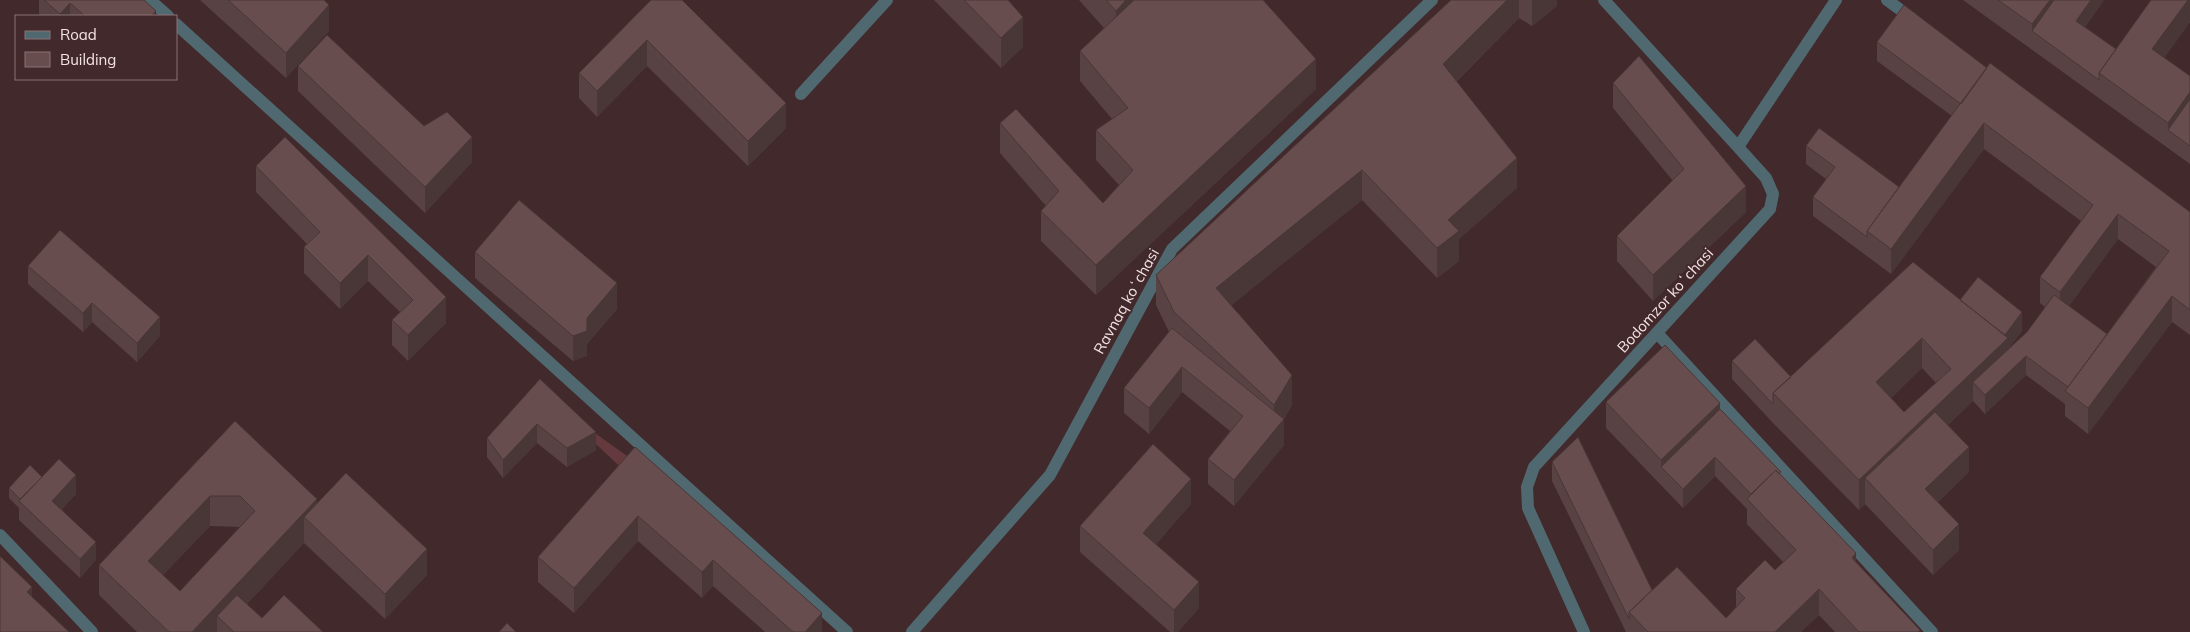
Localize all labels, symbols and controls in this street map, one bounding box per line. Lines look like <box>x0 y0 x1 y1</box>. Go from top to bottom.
legend <box>15 15 178 80</box>
text: Road <box>60 25 97 44</box>
text: Building <box>60 50 116 69</box>
street label: Bodomzor koʻchasi <box>1613 244 1717 356</box>
street label: Ravnaq koʻchasi <box>1089 245 1163 357</box>

